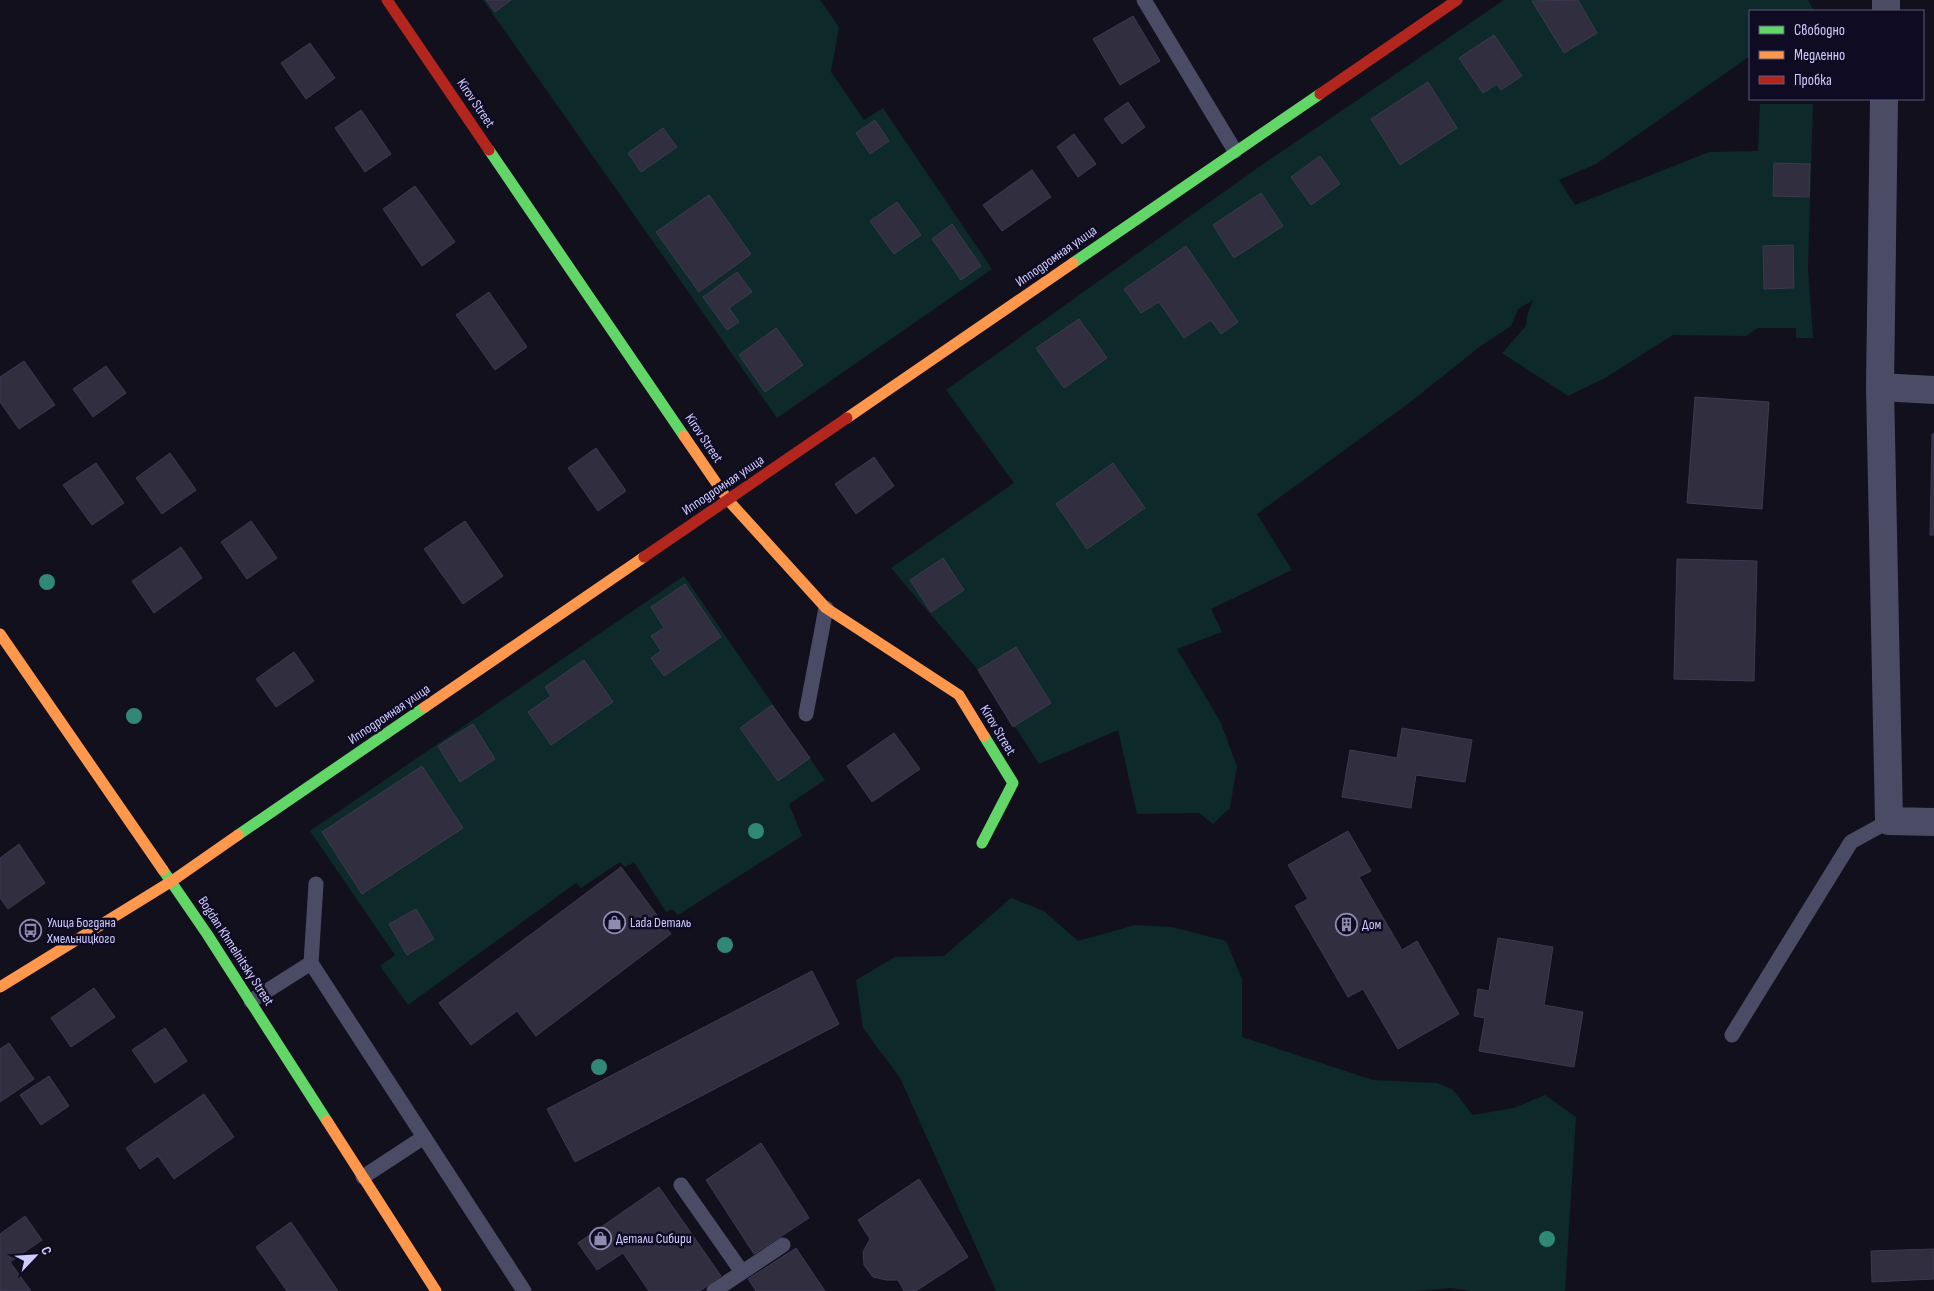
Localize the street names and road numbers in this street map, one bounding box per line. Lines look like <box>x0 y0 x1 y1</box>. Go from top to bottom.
street label: Kirov Street <box>453 75 499 131</box>
street label: Ипподромная улица <box>1012 222 1100 290</box>
street label: Kirov Street <box>681 410 727 466</box>
street label: Ипподромная улица <box>679 451 767 519</box>
street label: Ипподромная улица <box>345 680 433 748</box>
street label: Kirov Street <box>976 702 1020 758</box>
street label: Bogdan Khmelnitsky Street <box>194 893 278 1009</box>

